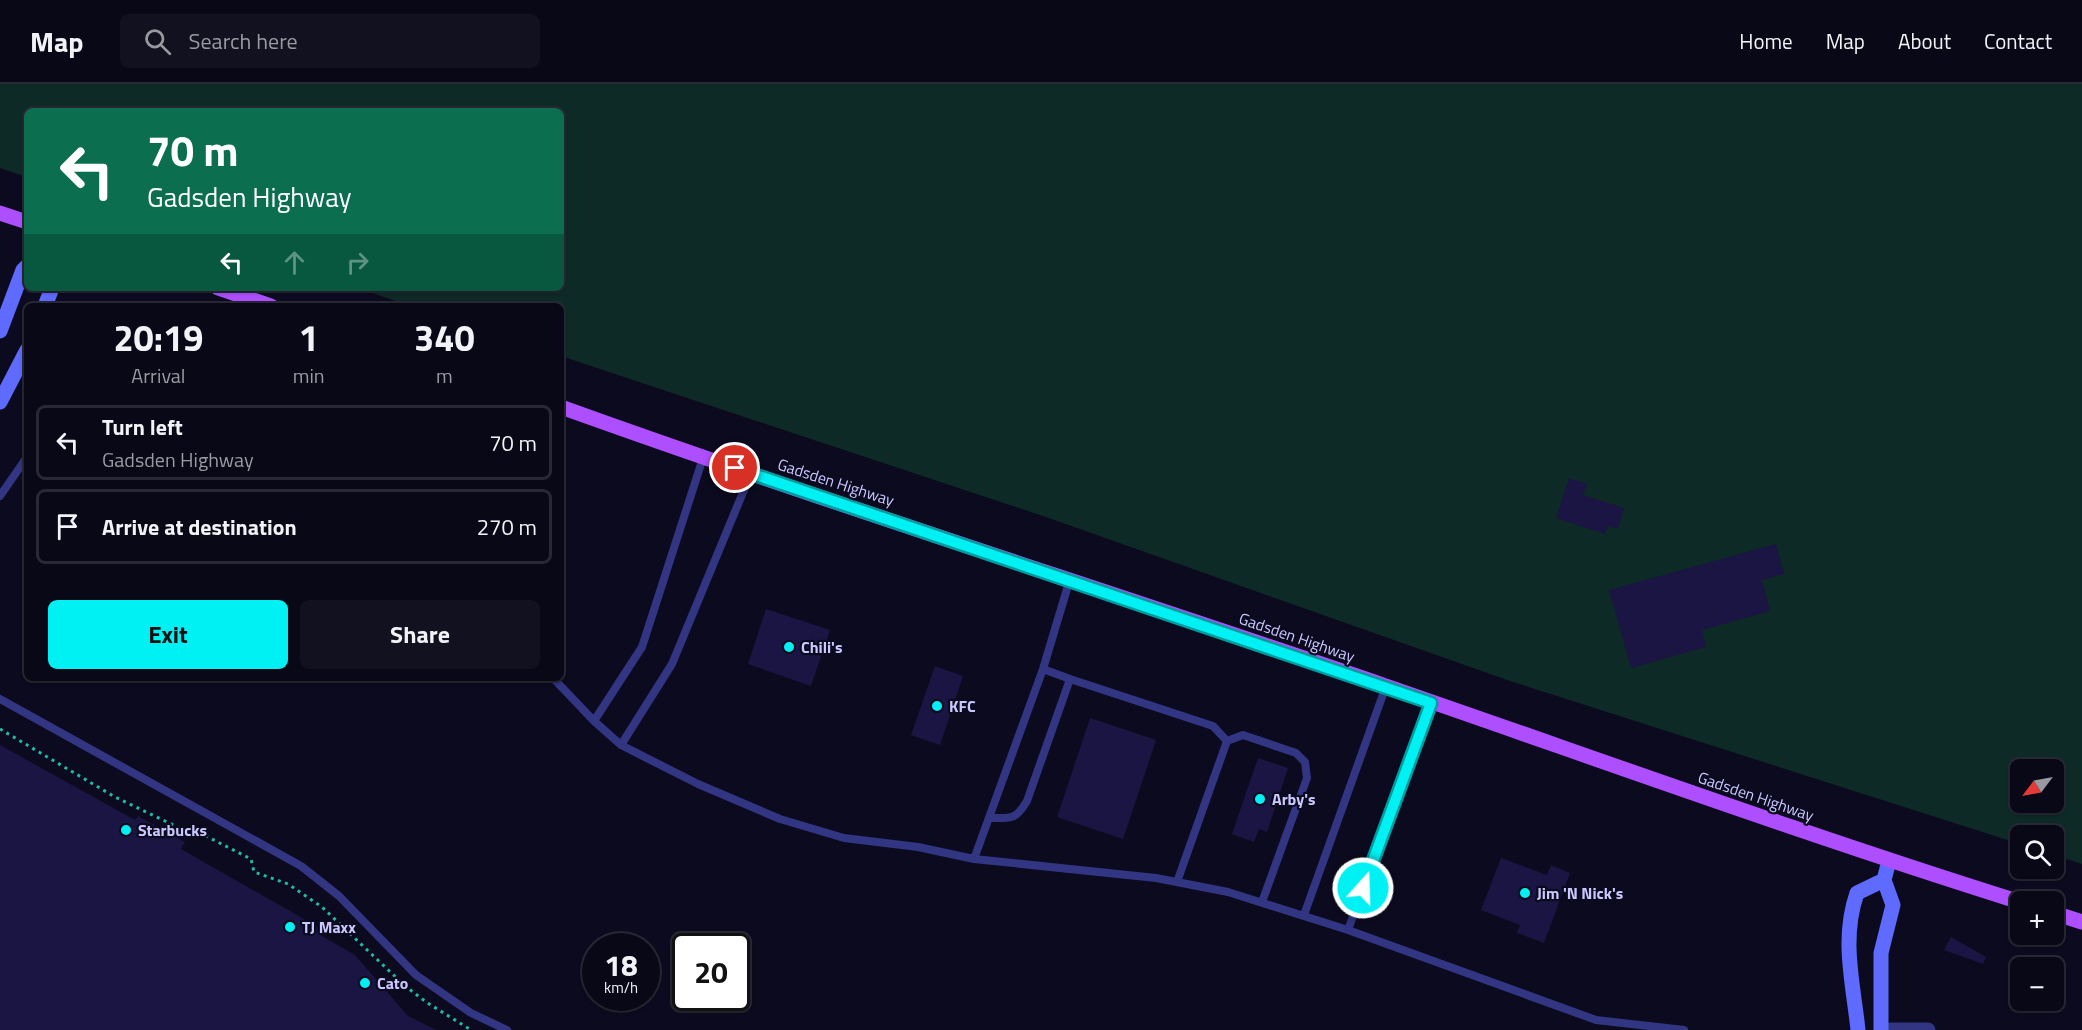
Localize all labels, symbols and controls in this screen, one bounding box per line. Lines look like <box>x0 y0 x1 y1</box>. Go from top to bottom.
search box <box>120 14 540 68</box>
text: Map <box>30 20 84 63</box>
text: Search here <box>189 24 298 58</box>
icon: search <box>141 25 174 58</box>
text: Home <box>1739 25 1793 57</box>
text: Map <box>1826 25 1865 57</box>
text: About <box>1898 25 1951 57</box>
text: Contact <box>1984 25 2052 57</box>
text: 70 m <box>147 118 239 182</box>
icon: left <box>48 132 126 210</box>
text: Gadsden Highway <box>147 176 352 217</box>
icon: left <box>215 246 248 279</box>
icon: ahead <box>278 246 311 279</box>
icon: right <box>341 246 374 279</box>
text: 20:19 <box>113 310 203 365</box>
text: 1 <box>299 310 319 365</box>
text: 340 <box>414 310 475 365</box>
text: Arrival <box>131 360 186 391</box>
text: min <box>293 360 325 391</box>
text: m <box>436 360 453 391</box>
text: Turn left <box>102 410 183 444</box>
icon: left <box>51 426 84 459</box>
text: 70 m <box>489 426 537 460</box>
pin <box>709 442 760 493</box>
text: Gadsden Highway <box>102 444 254 475</box>
icon: arrive <box>718 451 751 484</box>
street label: Gadsden Highway <box>775 452 898 512</box>
icon: arrive <box>51 510 84 543</box>
text: Arrive at destination <box>102 510 297 544</box>
text: 270 m <box>477 510 537 544</box>
button: Exit <box>48 600 288 669</box>
button: Share <box>300 600 540 669</box>
street label: Gadsden Highway <box>1236 606 1358 668</box>
place label: Chili's <box>801 635 843 659</box>
marker: Chili's <box>782 640 796 654</box>
place label: KFC <box>949 694 976 718</box>
marker: KFC <box>930 699 944 713</box>
north arrow <box>2010 759 2064 813</box>
map controls <box>2010 759 2064 1011</box>
street label: Gadsden Highway <box>1695 765 1817 827</box>
place label: Arby's <box>1272 787 1316 811</box>
marker: Arby's <box>1253 792 1267 806</box>
place label: Starbucks <box>138 818 207 842</box>
marker: Starbucks <box>119 823 133 837</box>
button: search <box>2010 825 2064 879</box>
position arrow <box>1331 856 1395 920</box>
place label: Jim 'N Nick's <box>1537 881 1623 905</box>
marker: Jim 'N Nick's <box>1518 886 1532 900</box>
button: + <box>2010 891 2064 945</box>
place label: TJ Maxx <box>302 915 356 939</box>
marker: TJ Maxx <box>283 920 297 934</box>
speed limit sign: 20 <box>672 933 750 1011</box>
text: 18 <box>604 942 638 988</box>
button: − <box>2010 957 2064 1011</box>
place label: Cato <box>377 971 408 995</box>
marker: Cato <box>358 976 372 990</box>
text: km/h <box>604 976 638 999</box>

